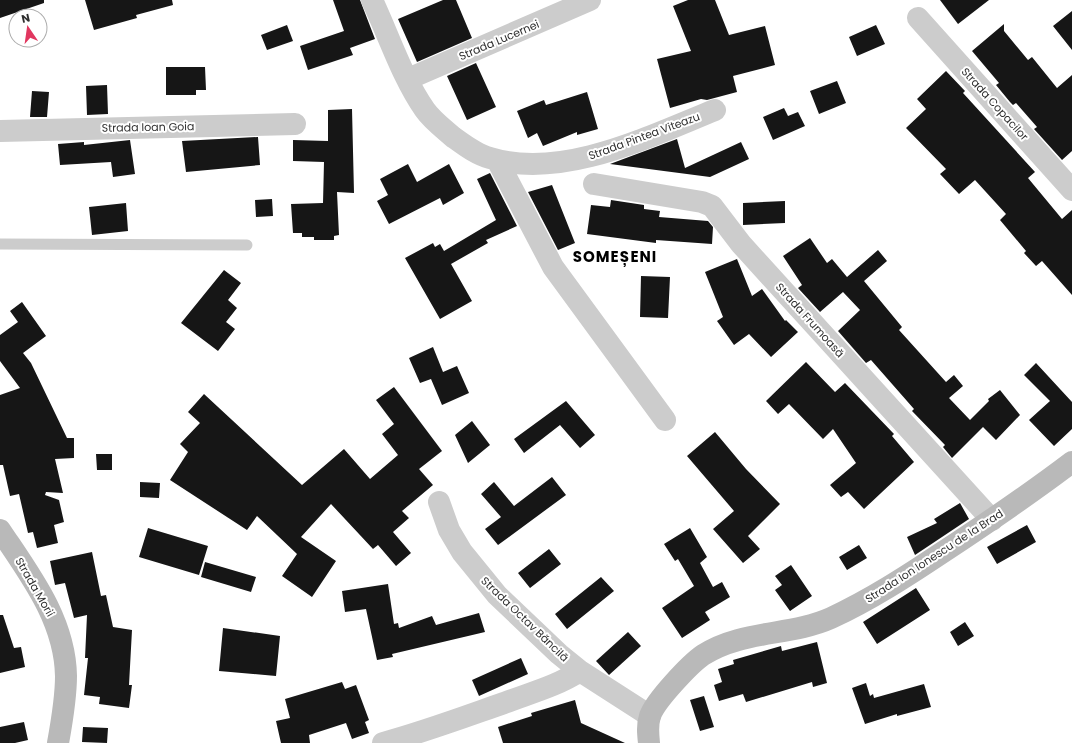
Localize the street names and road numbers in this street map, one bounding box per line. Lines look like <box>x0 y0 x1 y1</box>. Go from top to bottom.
street label: Strada Lucernei <box>456 16 542 64</box>
street label: Strada Copacilor <box>958 64 1032 144</box>
street label: Strada Pintea Viteazu <box>586 108 702 164</box>
street label: Strada Ioan Goia <box>102 118 194 136</box>
street label: Strada Frumoasă <box>772 279 848 361</box>
street label: Strada Ion Ionescu de la Brad <box>862 505 1006 607</box>
street label: Strada Morii <box>12 554 59 620</box>
street label: Strada Octav Băncilă <box>478 573 572 665</box>

